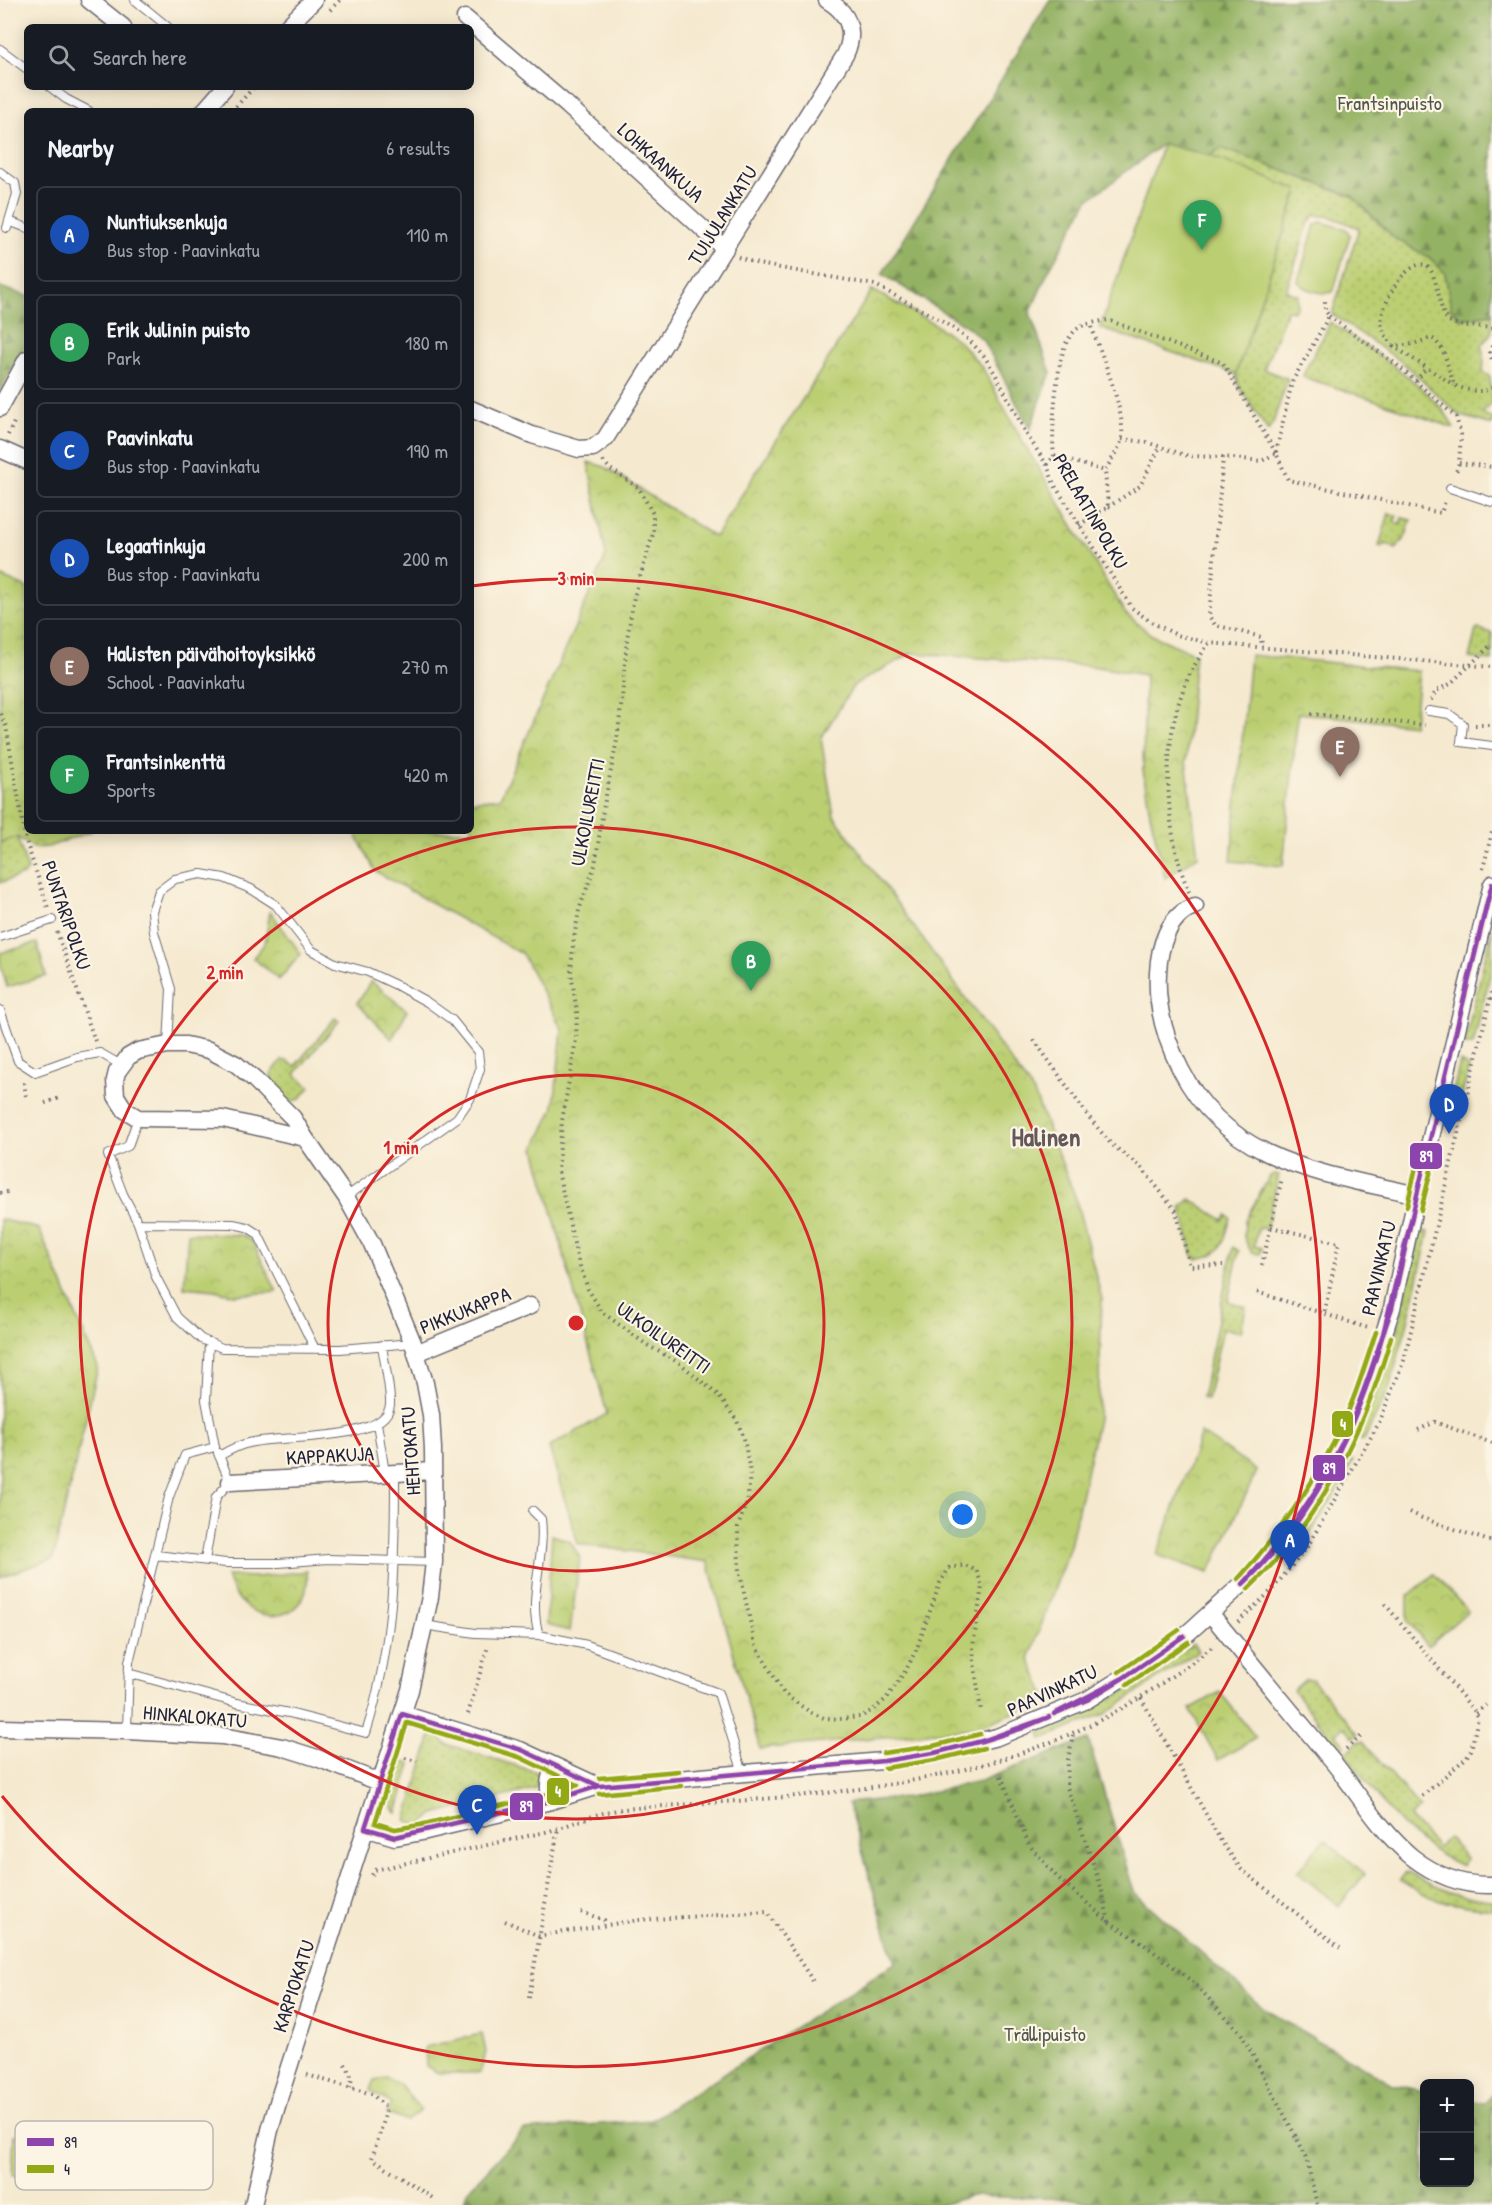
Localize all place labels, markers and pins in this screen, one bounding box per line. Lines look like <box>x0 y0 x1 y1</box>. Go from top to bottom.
pin: F <box>1182 200 1222 250</box>
pin: E <box>1320 728 1360 777</box>
pin: B <box>732 942 771 991</box>
pin: D <box>1430 1084 1468 1134</box>
centre of rings <box>566 1313 586 1333</box>
pin: A <box>1270 1520 1310 1570</box>
pin: C <box>458 1786 496 1835</box>

